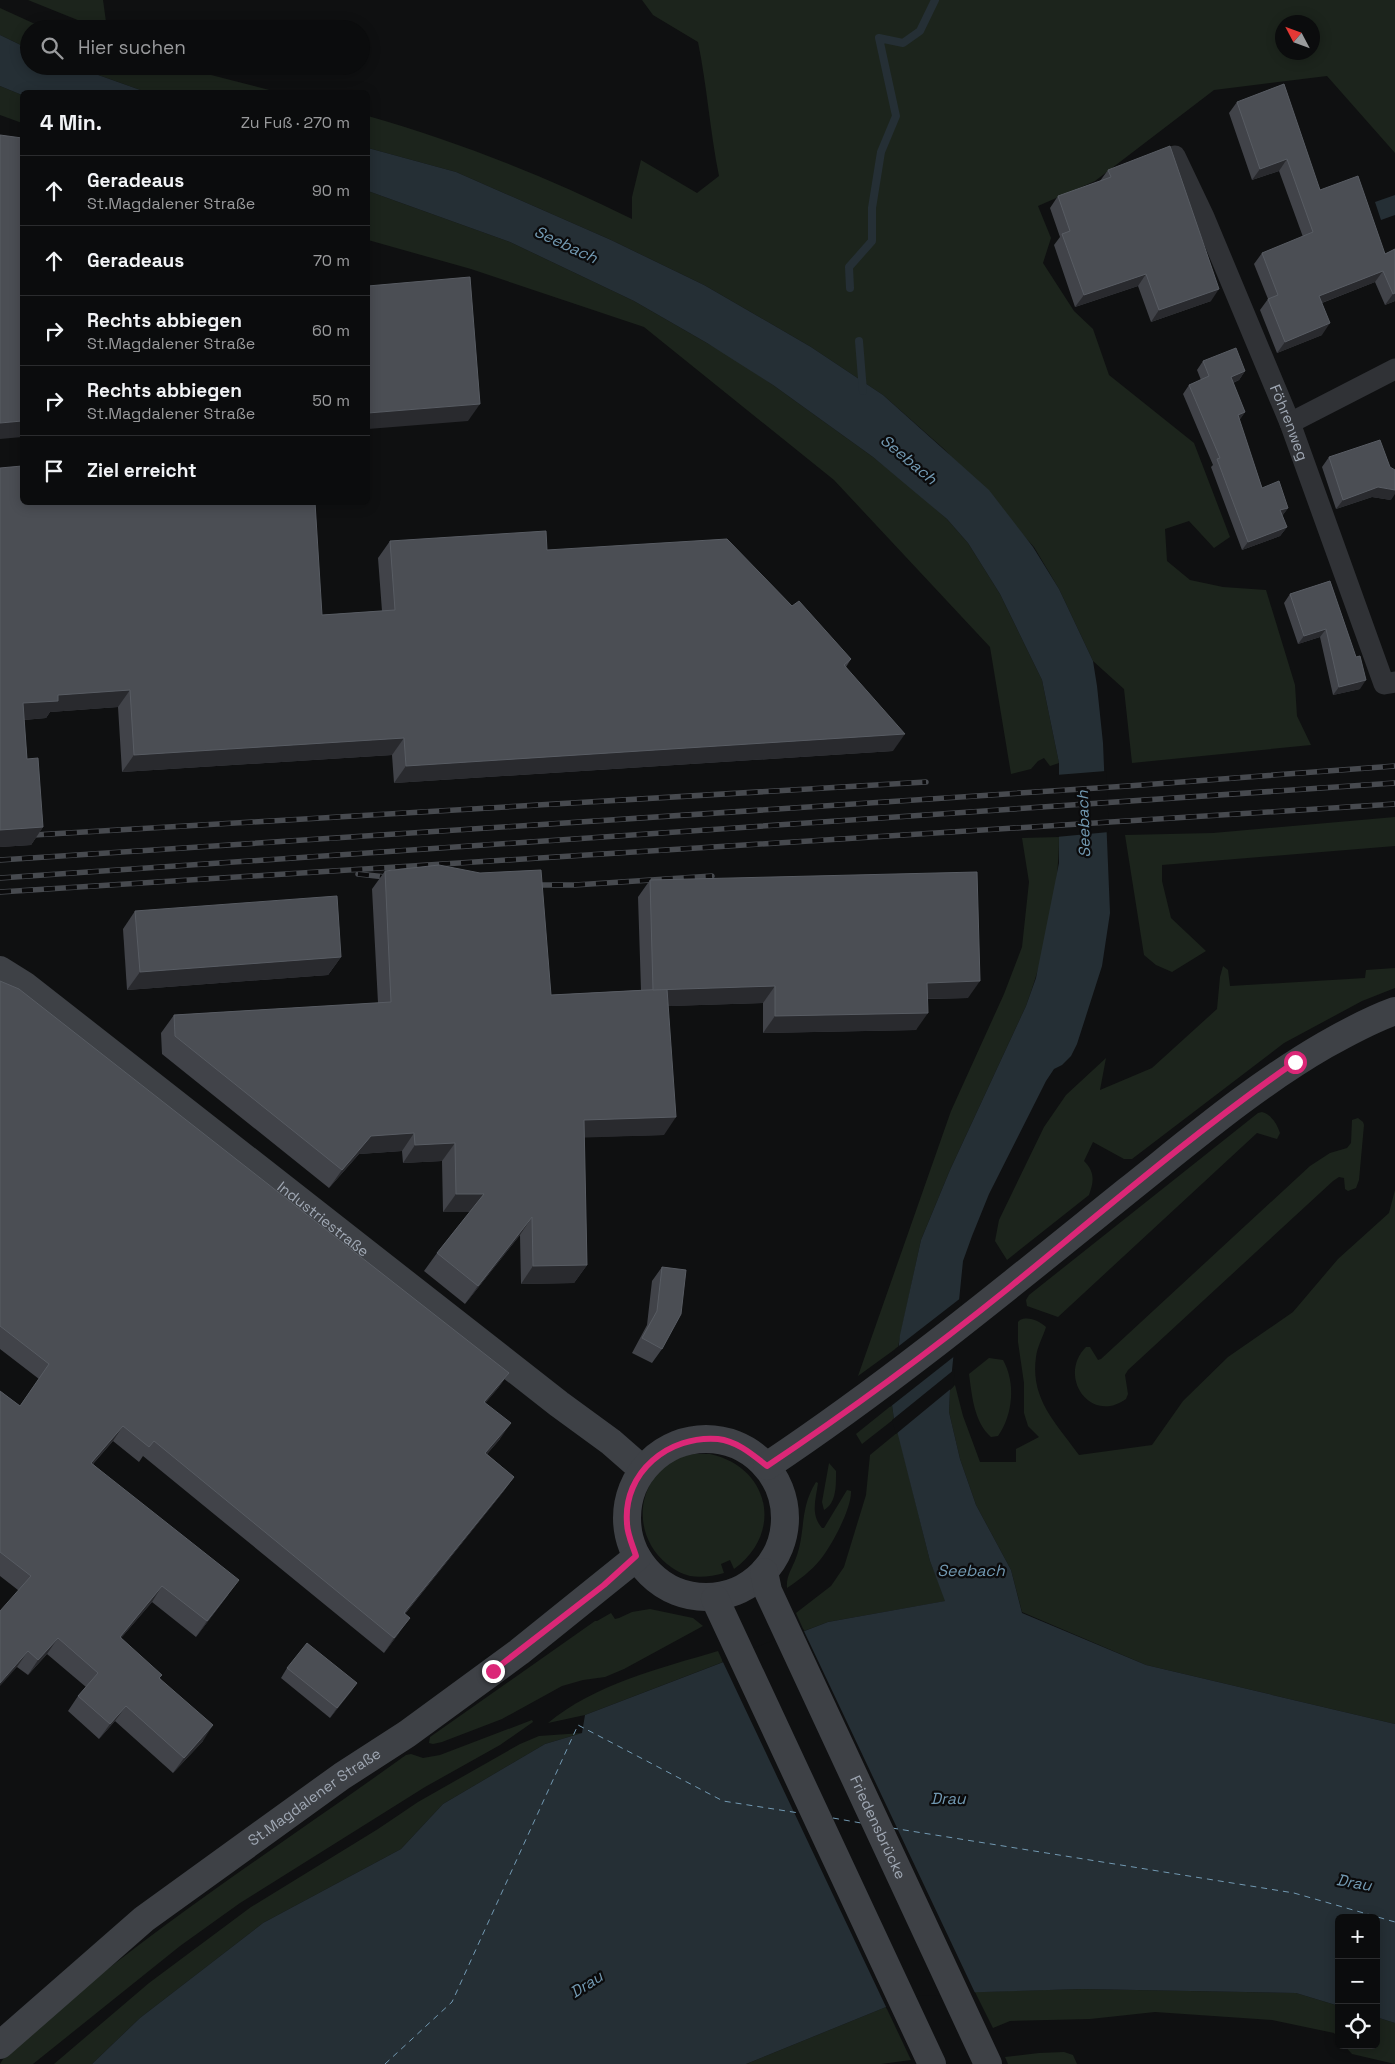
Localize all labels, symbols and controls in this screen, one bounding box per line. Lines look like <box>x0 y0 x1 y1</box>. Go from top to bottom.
north arrow <box>1275 15 1320 60</box>
search box <box>20 20 370 75</box>
icon: search <box>38 34 66 62</box>
text: Hier suchen <box>78 35 186 60</box>
text: 4 Min. <box>40 109 102 136</box>
text: Zu Fuß · 270 m <box>241 112 350 133</box>
text: Geradeaus <box>87 168 184 193</box>
icon: ahead <box>40 177 68 205</box>
text: 90 m <box>312 180 350 201</box>
text: St.Magdalener Straße <box>87 193 255 214</box>
water label: Seebach <box>531 221 602 269</box>
icon: ahead <box>40 247 68 275</box>
text: Geradeaus <box>87 248 184 273</box>
text: 70 m <box>313 250 350 271</box>
text: Rechts abbiegen <box>87 308 242 333</box>
icon: right <box>40 317 68 345</box>
text: 60 m <box>312 320 350 341</box>
text: St.Magdalener Straße <box>87 333 255 354</box>
text: Rechts abbiegen <box>87 378 242 403</box>
street label: Föhrenweg <box>1266 381 1313 463</box>
icon: right <box>40 387 68 415</box>
text: 50 m <box>312 390 350 411</box>
text: St.Magdalener Straße <box>87 403 255 424</box>
water label: Seebach <box>876 430 942 490</box>
icon: arrive <box>40 457 68 485</box>
text: Ziel erreicht <box>87 458 197 483</box>
water label: Seebach <box>1072 789 1095 858</box>
route start <box>1284 1051 1307 1074</box>
street label: Industriestraße <box>273 1177 373 1261</box>
water label: Seebach <box>937 1560 1006 1581</box>
route end <box>482 1660 505 1683</box>
street label: St.Magdalener Straße <box>244 1743 384 1850</box>
street label: Friedensbrücke <box>846 1772 911 1882</box>
water label: Drau <box>930 1788 967 1809</box>
water label: Drau <box>1335 1869 1374 1896</box>
map controls <box>1335 1914 1380 2049</box>
button: + <box>1335 1914 1380 1959</box>
button: − <box>1335 1959 1380 2004</box>
water label: Drau <box>566 1965 608 2003</box>
button: locate <box>1335 2004 1380 2049</box>

